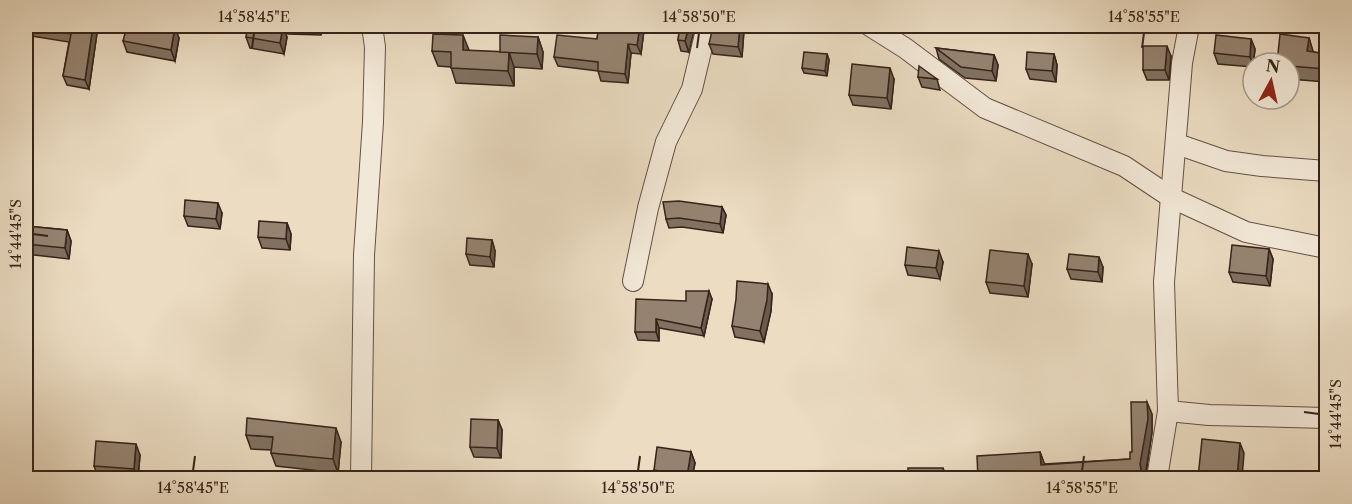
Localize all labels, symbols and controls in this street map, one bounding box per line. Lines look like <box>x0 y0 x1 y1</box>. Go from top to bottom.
text: 14°58'45"E <box>218 7 290 26</box>
text: 14°58'50"E <box>662 7 736 26</box>
text: 14°58'55"E <box>1108 7 1180 26</box>
north arrow <box>1241 51 1301 111</box>
text: N <box>1265 55 1281 77</box>
text: 14°44'45"S <box>6 199 25 269</box>
text: 14°44'45"S <box>1326 379 1345 449</box>
text: 14°58'45"E <box>157 478 229 497</box>
text: 14°58'50"E <box>601 478 675 497</box>
text: 14°58'55"E <box>1046 478 1118 497</box>

